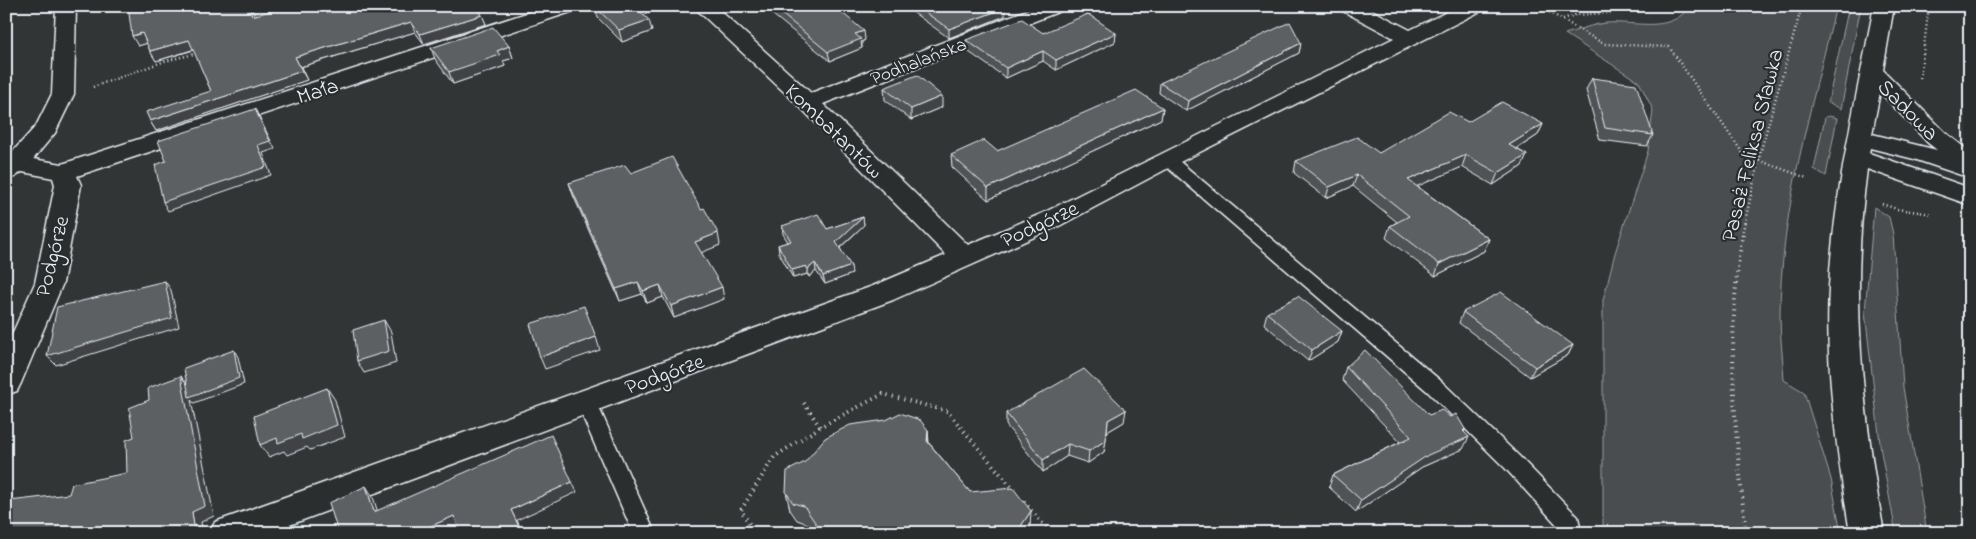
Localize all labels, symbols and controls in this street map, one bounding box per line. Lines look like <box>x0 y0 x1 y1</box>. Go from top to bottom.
street label: Podhalańska <box>867 32 971 93</box>
street label: Pasaż Feliksa Sławka <box>1714 46 1793 245</box>
street label: Mała <box>293 71 343 115</box>
street label: Sadowa <box>1869 73 1945 149</box>
street label: Kombatantów <box>776 77 889 187</box>
street label: Podgórze <box>996 194 1085 259</box>
street label: Podgórze <box>28 213 80 301</box>
street label: Podgórze <box>621 347 710 406</box>

